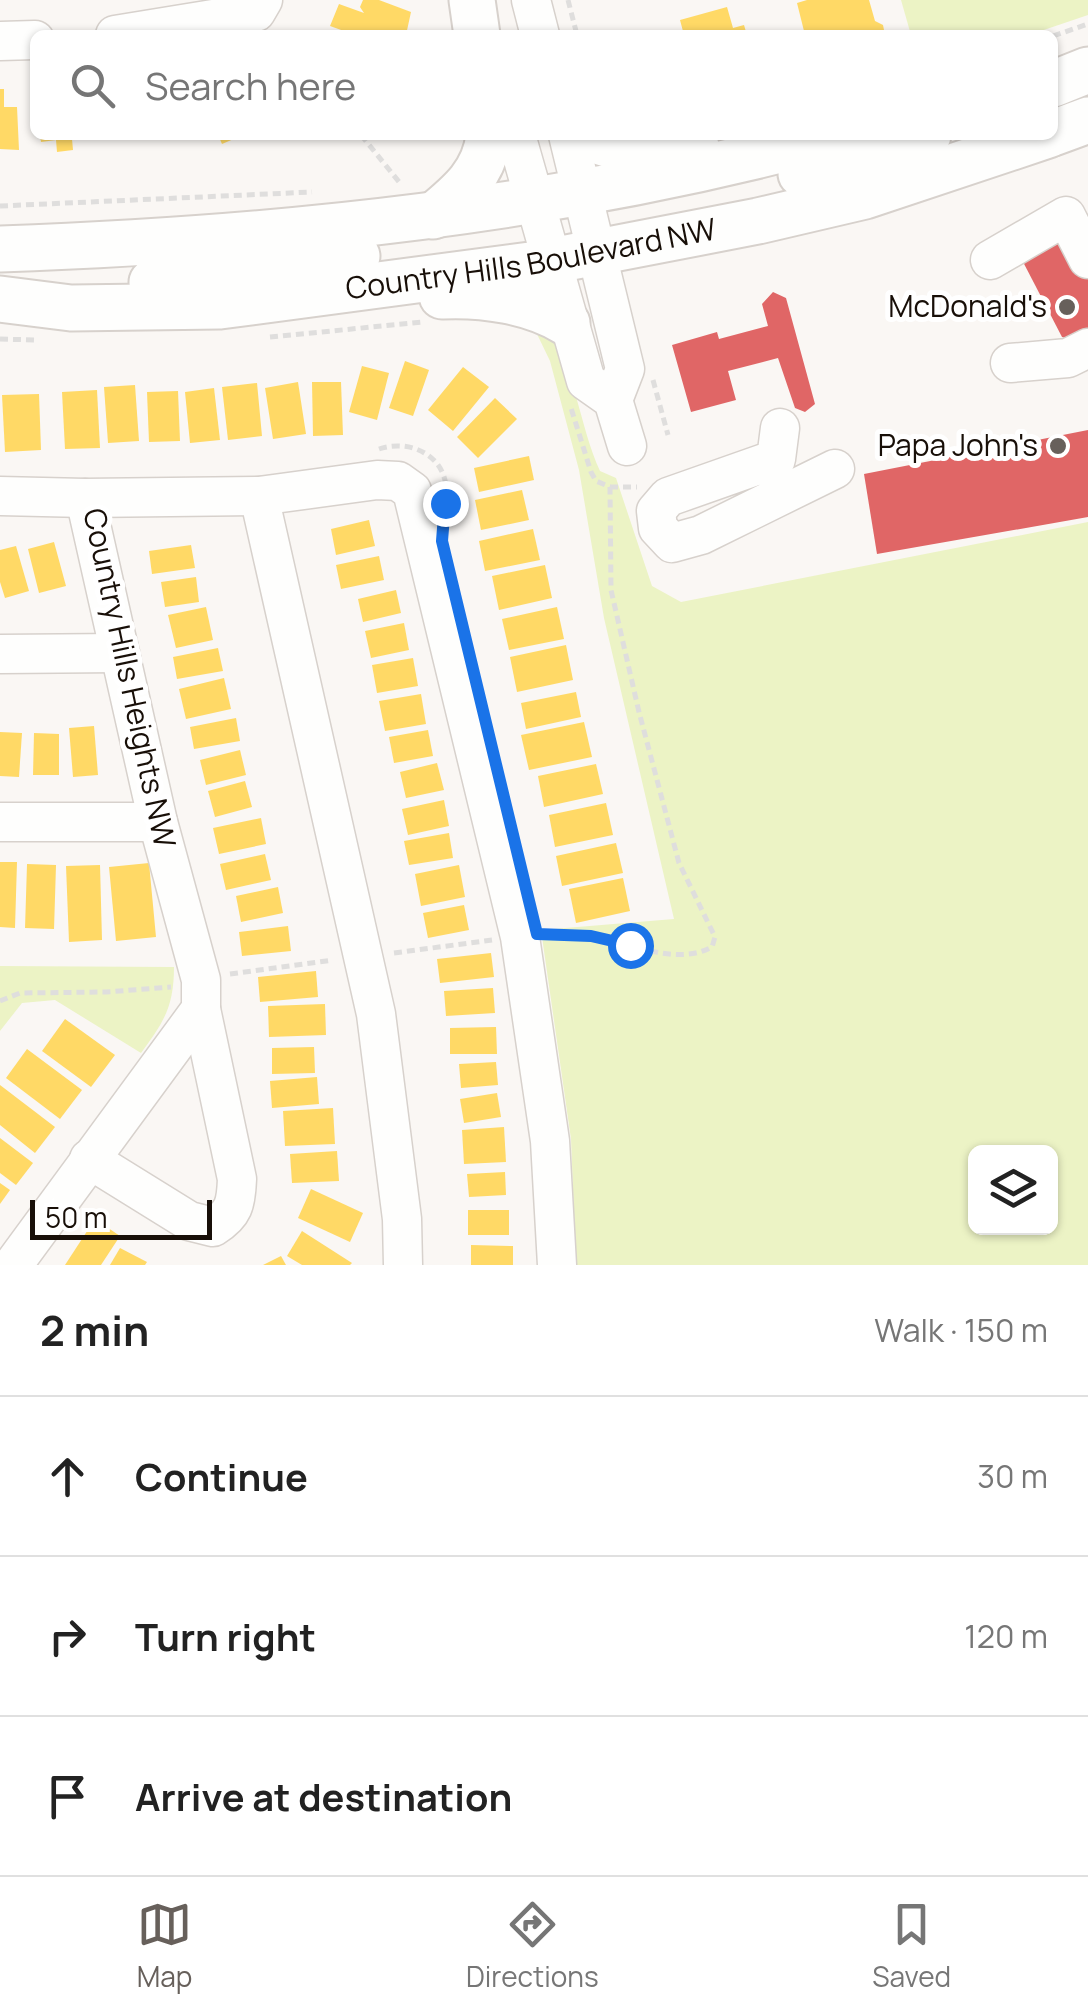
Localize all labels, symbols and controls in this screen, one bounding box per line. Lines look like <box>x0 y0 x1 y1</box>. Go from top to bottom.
search box <box>30 30 1058 140</box>
icon: search <box>65 58 120 113</box>
text: Search here <box>145 59 356 111</box>
street label: Country Hills Boulevard NW <box>343 208 719 308</box>
place label: McDonald's <box>888 285 1047 326</box>
marker: McDonald's <box>1056 296 1078 318</box>
place label: Papa John's <box>878 424 1038 465</box>
marker: Papa John's <box>1047 435 1069 457</box>
route end <box>423 481 469 527</box>
street label: Country Hills Heights NW <box>74 504 186 851</box>
route start <box>608 923 654 969</box>
map controls <box>968 1145 1058 1235</box>
button: layers <box>968 1145 1058 1235</box>
scale bar <box>30 1195 212 1240</box>
text: 50 m <box>45 1198 108 1236</box>
text: 2 min <box>40 1301 149 1359</box>
text: Walk · 150 m <box>874 1308 1048 1352</box>
icon: ahead <box>40 1449 95 1504</box>
text: Continue <box>135 1450 308 1502</box>
text: 30 m <box>977 1454 1048 1498</box>
icon: right <box>40 1609 95 1664</box>
text: Turn right <box>135 1610 316 1662</box>
text: 120 m <box>964 1614 1048 1658</box>
icon: arrive <box>40 1769 95 1824</box>
text: Arrive at destination <box>135 1770 512 1822</box>
tab: Map <box>137 1897 192 1995</box>
tab: Directions <box>466 1897 599 1995</box>
tab: Saved <box>872 1897 951 1995</box>

